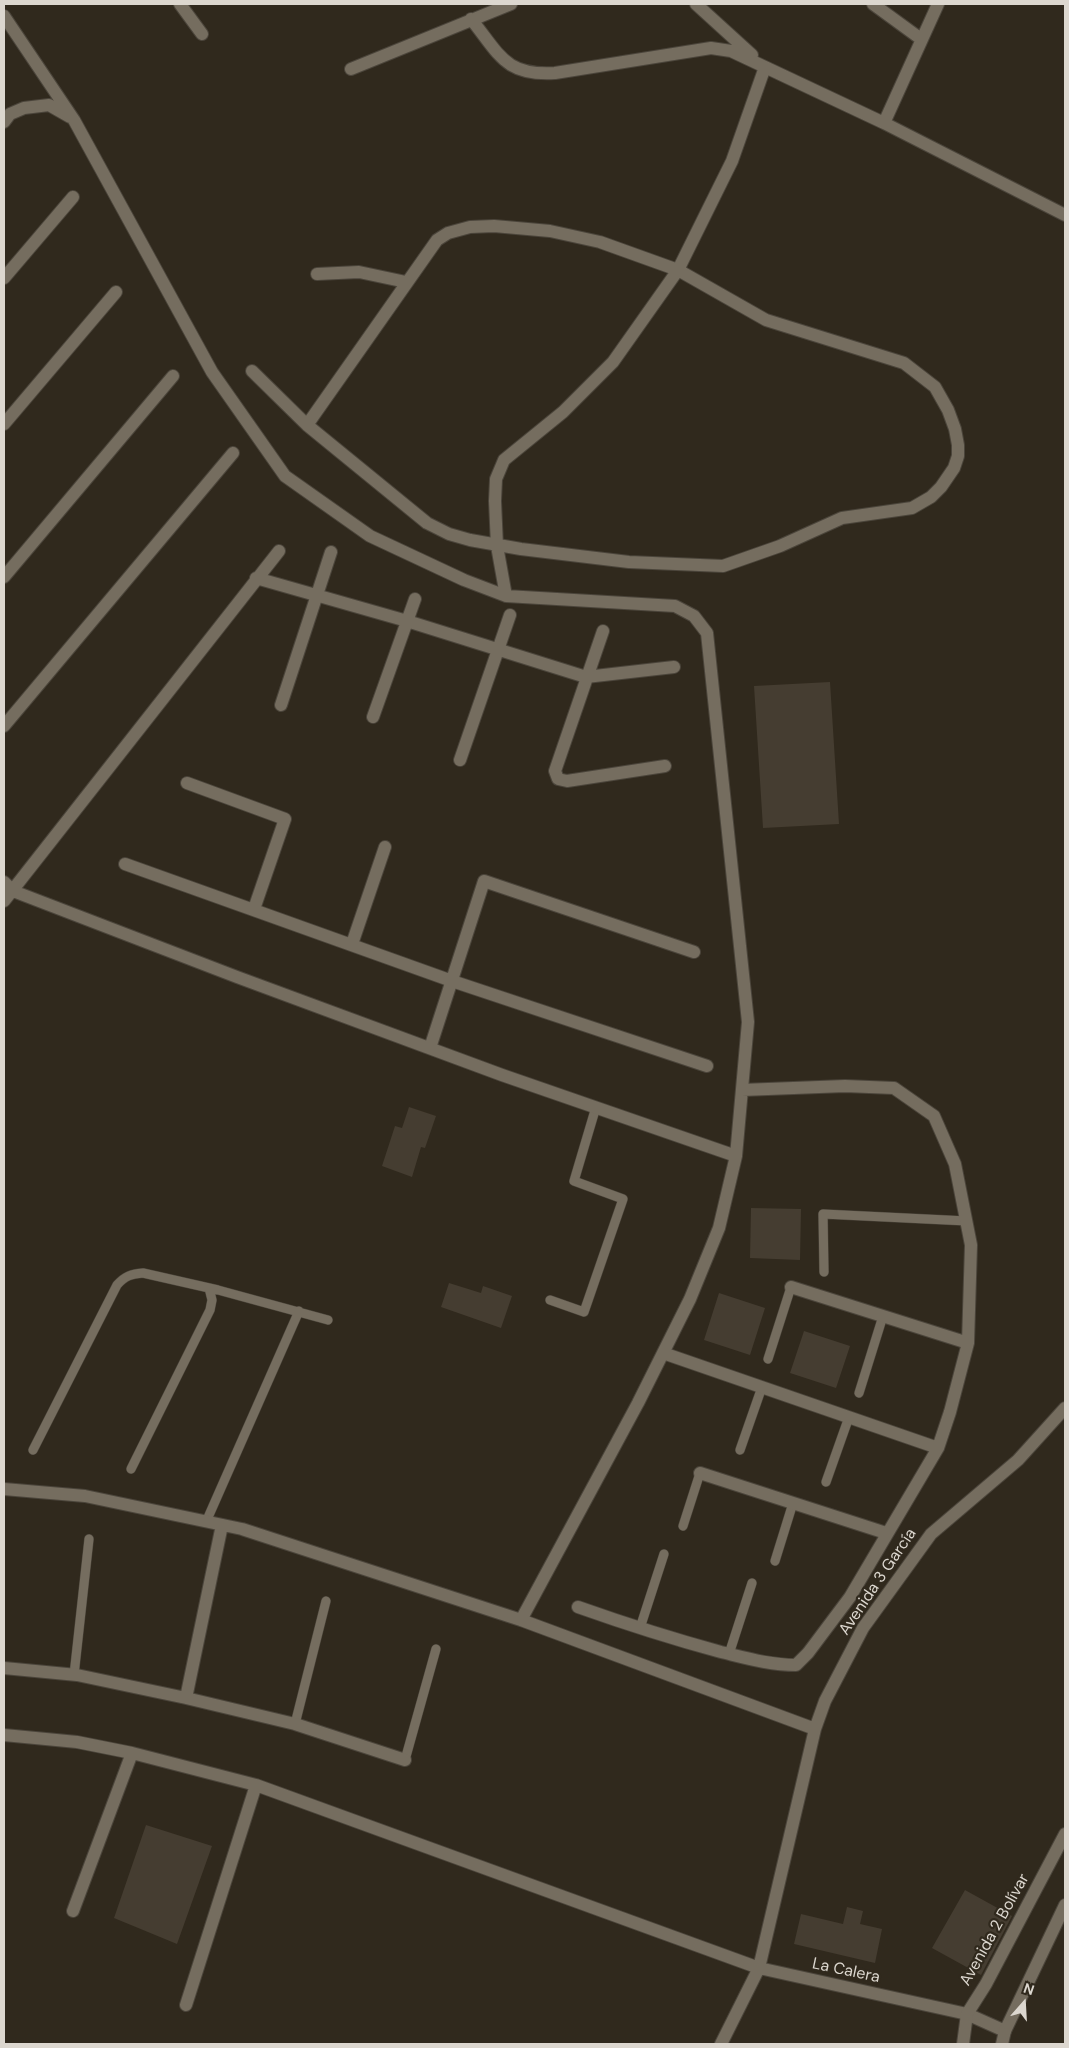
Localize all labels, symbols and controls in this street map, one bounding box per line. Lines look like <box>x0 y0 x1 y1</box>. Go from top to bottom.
street label: Avenida 3 García <box>835 1525 921 1639</box>
street label: Avenida 2 Bolívar <box>956 1871 1034 1989</box>
street label: La Calera <box>810 1954 882 1988</box>
north arrow <box>999 1978 1049 2028</box>
text: N <box>1021 1979 1037 1999</box>

